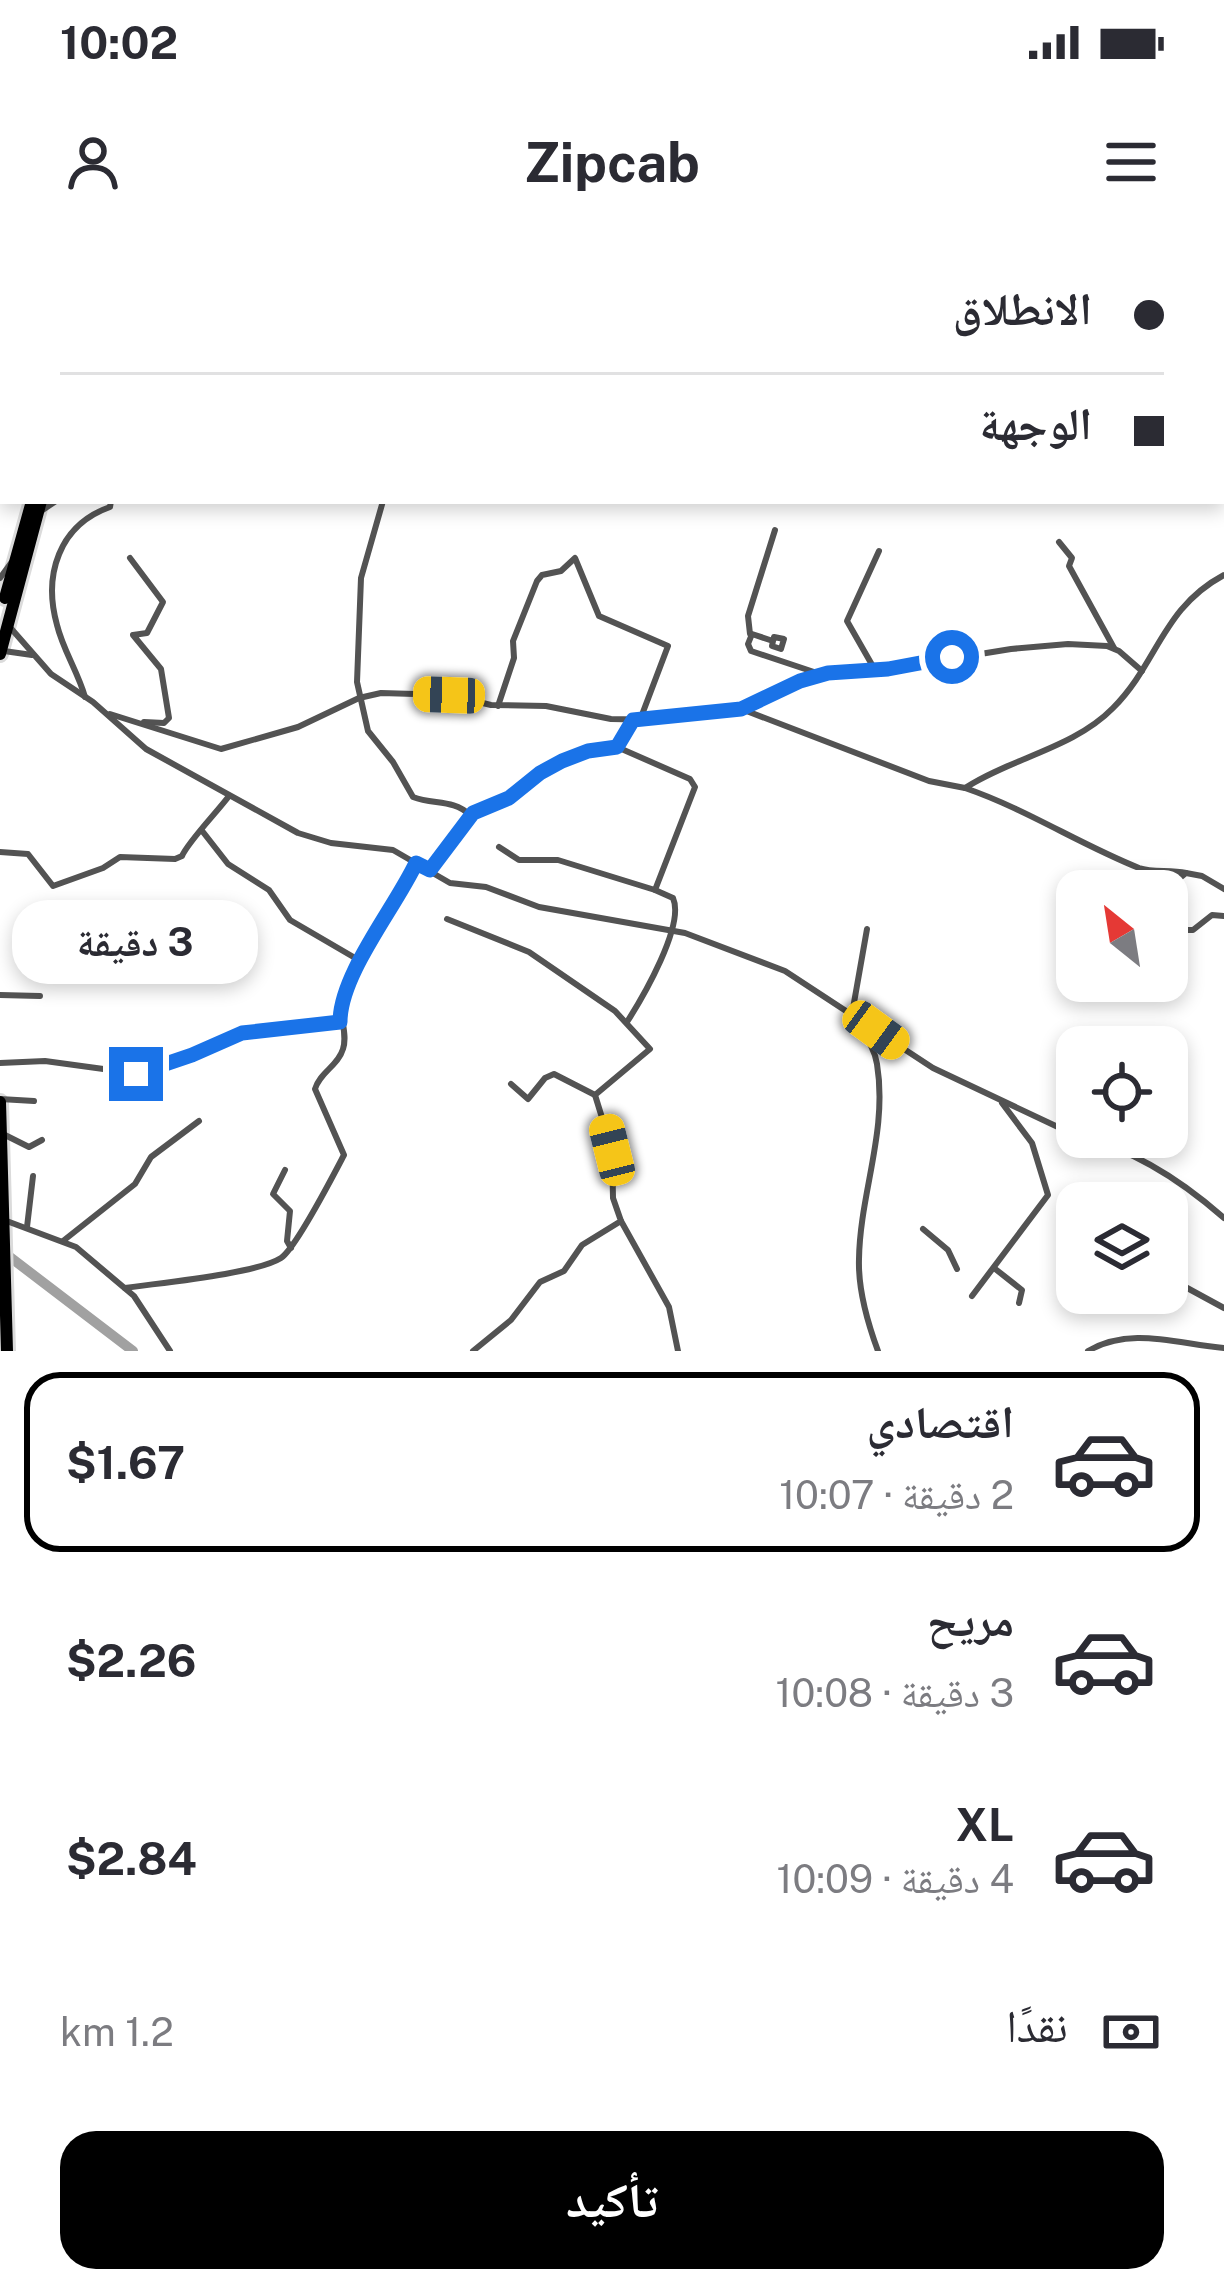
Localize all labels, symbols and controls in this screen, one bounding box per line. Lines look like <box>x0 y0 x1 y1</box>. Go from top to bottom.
text: 10:02 <box>60 16 178 69</box>
icon: person <box>60 129 126 195</box>
icon: menu <box>1098 129 1164 195</box>
text: Zipcab <box>524 131 700 194</box>
text: الانطلاق <box>953 282 1092 335</box>
text: الوجهة <box>979 397 1092 450</box>
route start <box>925 630 979 684</box>
car <box>412 676 486 714</box>
north arrow <box>1056 870 1188 1002</box>
map controls <box>1056 870 1188 1314</box>
callout: 3 دقيقة <box>13 900 259 984</box>
text: 3 دقيقة <box>77 919 193 965</box>
car <box>836 994 916 1066</box>
button: locate <box>1056 1026 1188 1158</box>
route end <box>109 1047 163 1101</box>
car <box>586 1111 638 1189</box>
button: layers <box>1056 1182 1188 1314</box>
text: اقتصادي <box>867 1395 1014 1448</box>
icon: car <box>1050 1408 1158 1516</box>
text: $1.67 <box>66 1436 185 1489</box>
text: 2 دقيقة · 10:07 <box>779 1472 1014 1518</box>
text: مريح <box>927 1593 1014 1646</box>
icon: car <box>1050 1606 1158 1714</box>
text: $2.26 <box>66 1634 197 1687</box>
text: 3 دقيقة · 10:08 <box>776 1670 1014 1716</box>
text: XL <box>956 1798 1014 1851</box>
icon: car <box>1050 1804 1158 1912</box>
text: $2.84 <box>66 1832 197 1885</box>
text: 4 دقيقة · 10:09 <box>777 1856 1014 1902</box>
text: نقدًا <box>1006 1999 1068 2052</box>
icon: cash <box>1098 1999 1164 2065</box>
text: 1.2 km <box>60 2009 174 2055</box>
button: تأكيد <box>60 2131 1164 2269</box>

